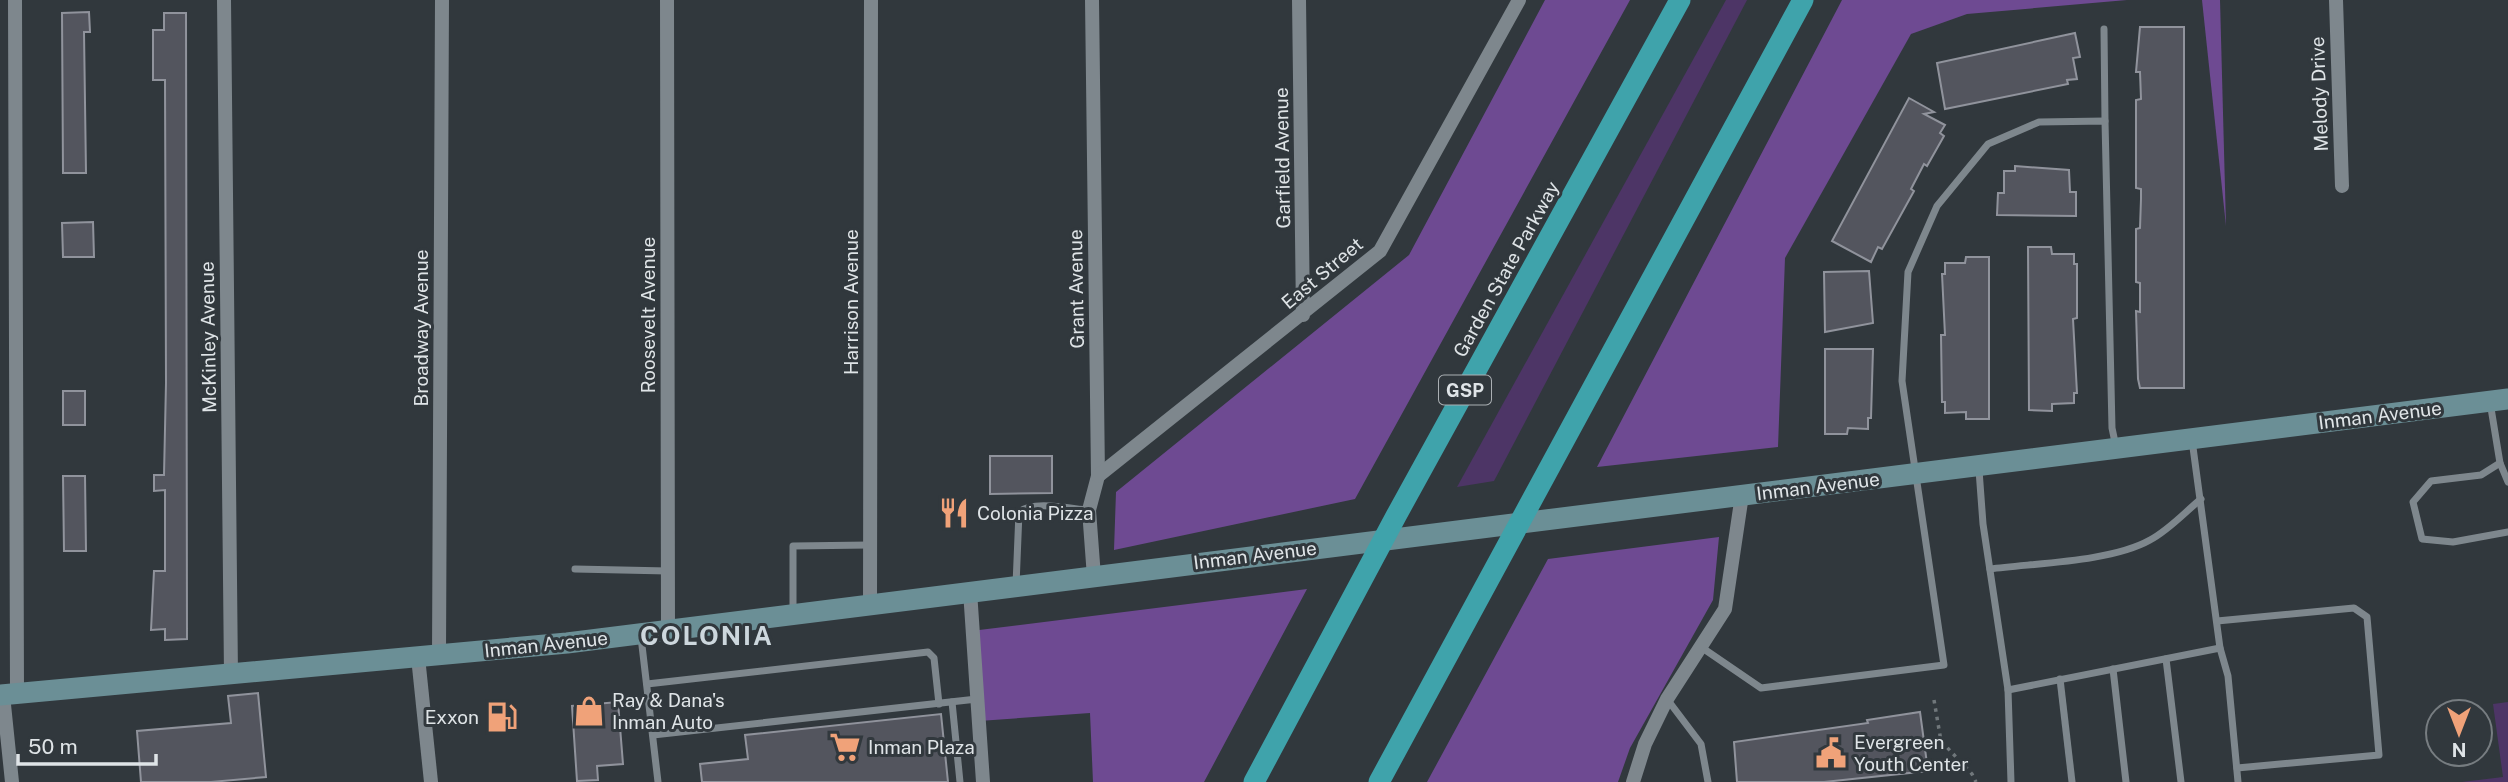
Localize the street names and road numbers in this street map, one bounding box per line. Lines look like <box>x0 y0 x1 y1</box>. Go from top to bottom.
street label: Melody Drive <box>2306 36 2332 152</box>
street label: Garfield Avenue <box>1270 87 1294 229</box>
street label: Garden State Parkway <box>1449 177 1563 361</box>
street label: Harrison Avenue <box>840 229 862 375</box>
street label: Grant Avenue <box>1064 229 1088 349</box>
street label: East Street <box>1277 233 1367 313</box>
street label: Roosevelt Avenue <box>637 237 659 393</box>
street label: Broadway Avenue <box>410 249 432 407</box>
street label: McKinley Avenue <box>196 261 220 413</box>
road number: GSP <box>1439 376 1491 404</box>
street label: Inman Avenue <box>2317 397 2443 433</box>
street label: Inman Avenue <box>1755 468 1881 504</box>
street label: Inman Avenue <box>1192 537 1318 573</box>
street label: Inman Avenue <box>483 627 609 661</box>

